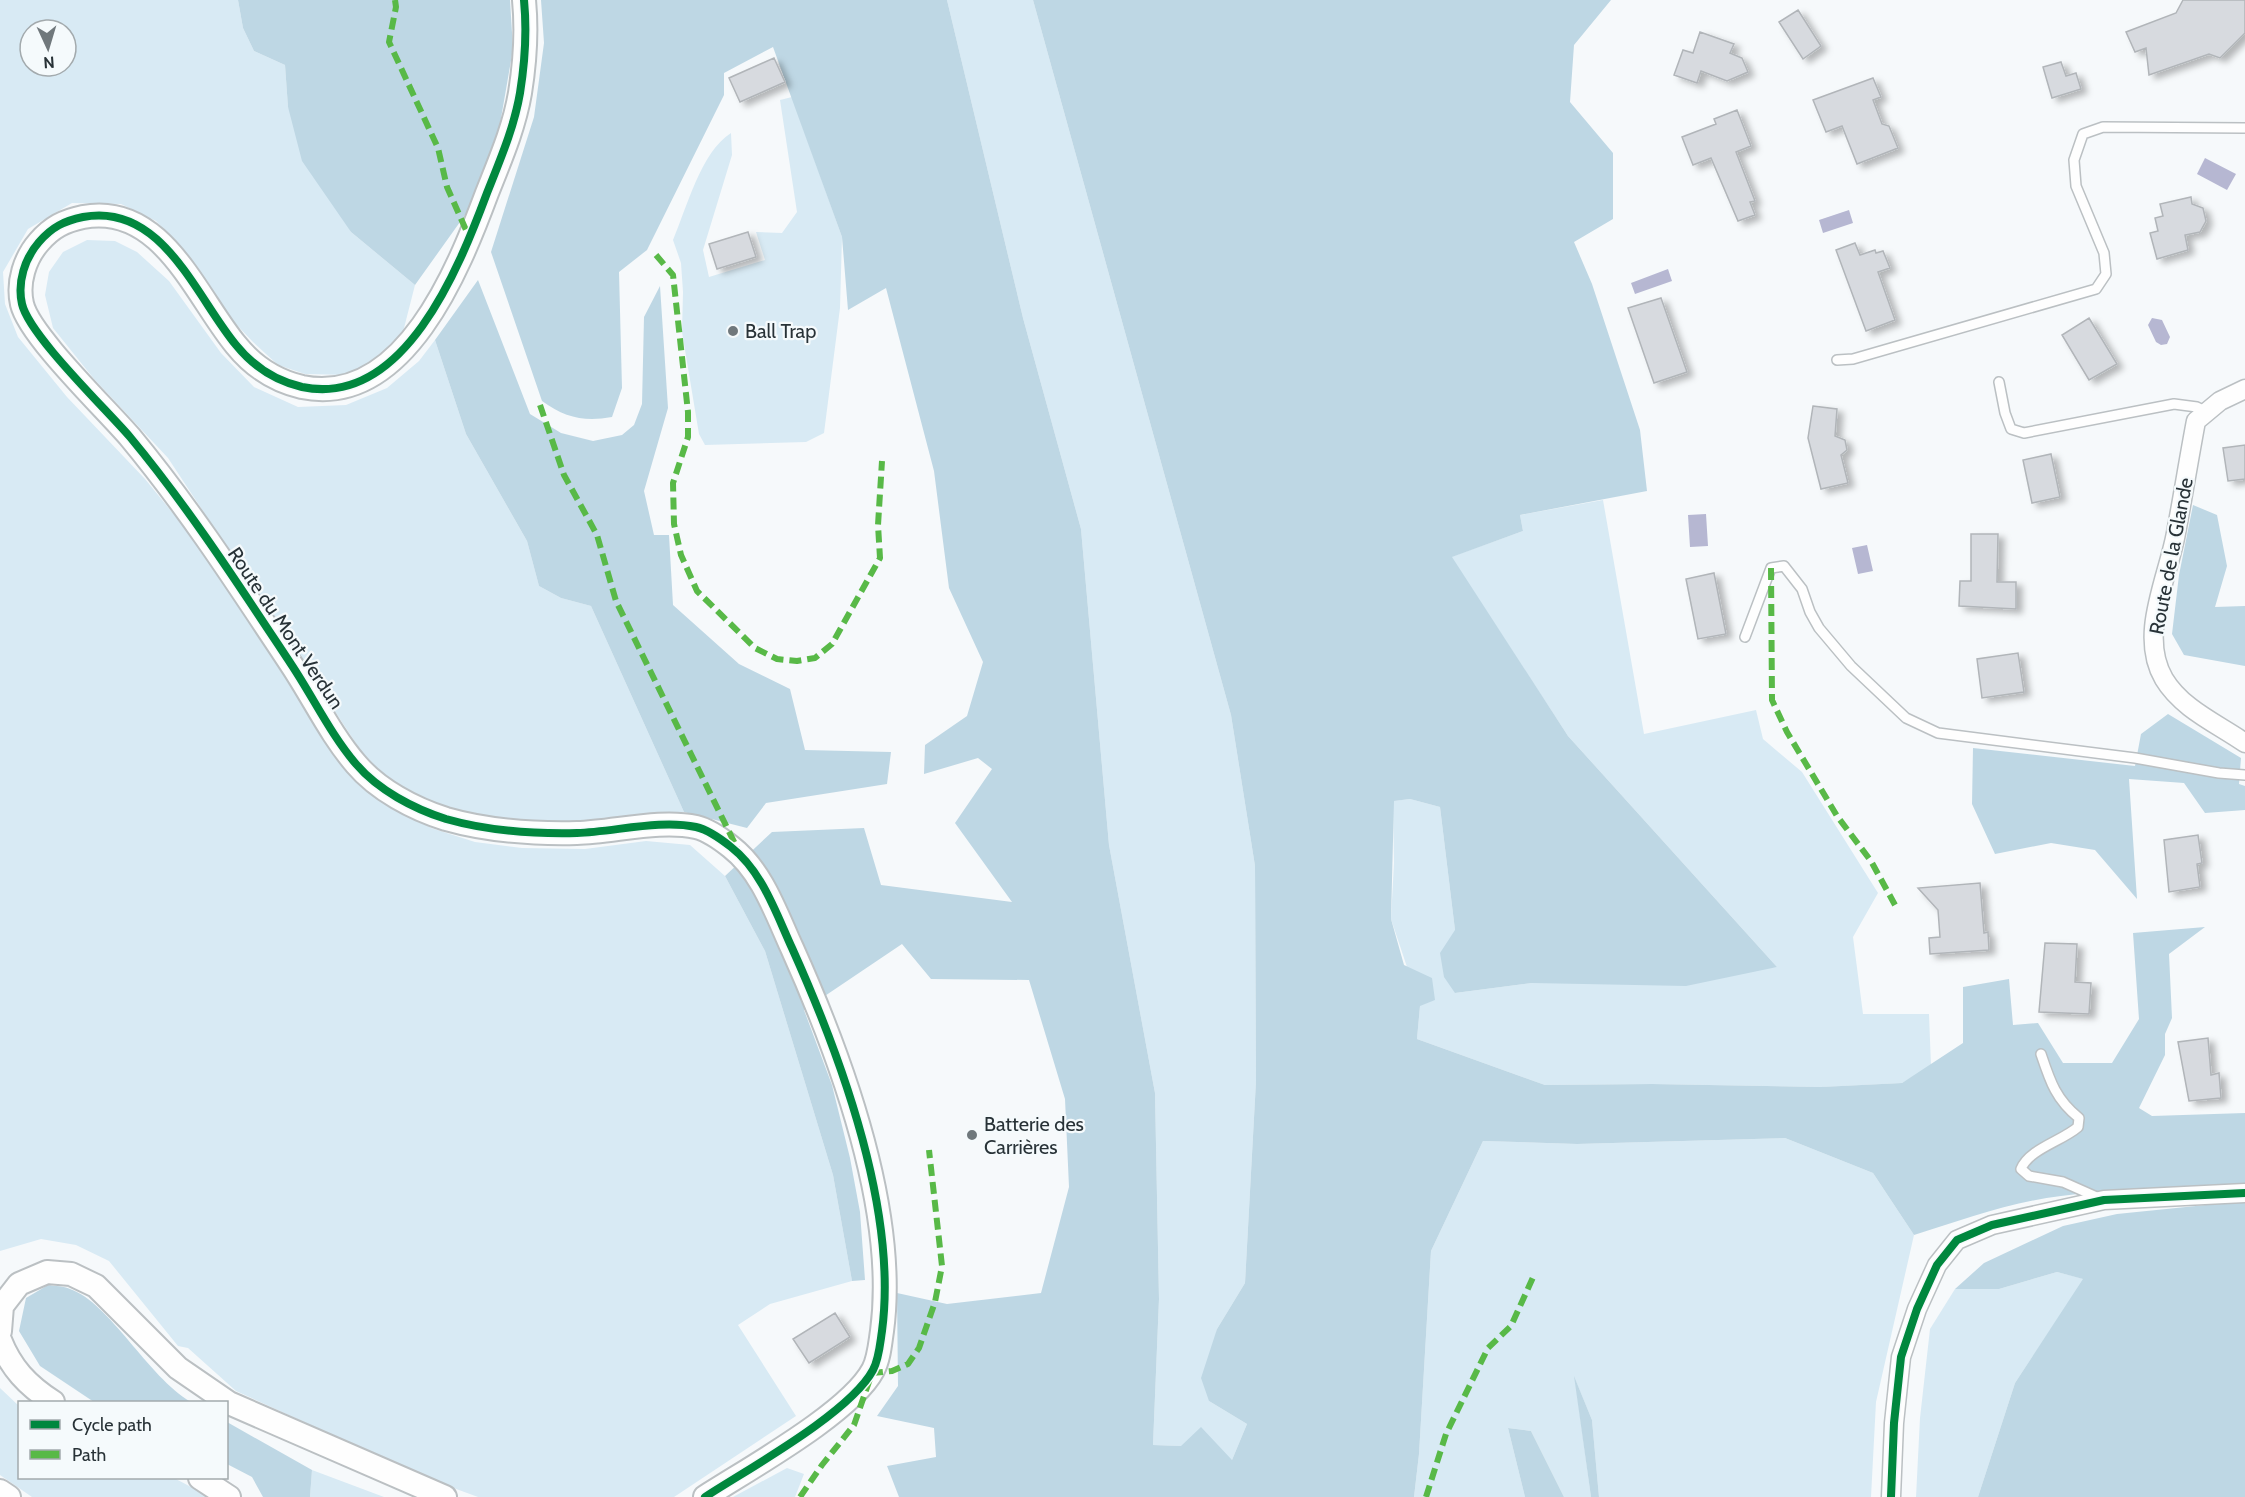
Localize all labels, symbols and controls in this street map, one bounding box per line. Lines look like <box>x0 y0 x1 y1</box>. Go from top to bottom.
north arrow <box>18 18 78 78</box>
text: N <box>43 53 55 72</box>
place label: Ball Trap <box>745 319 816 343</box>
marker: Ball Trap <box>726 324 740 338</box>
street label: Route de la Glande <box>2144 475 2198 637</box>
street label: Route du Mont Verdun <box>223 543 349 713</box>
place label: Batterie des Carrières <box>984 1112 1084 1159</box>
marker: Batterie des Carrières <box>965 1128 979 1142</box>
legend <box>18 1401 228 1479</box>
text: Cycle path <box>72 1414 152 1436</box>
text: Path <box>72 1444 106 1466</box>

